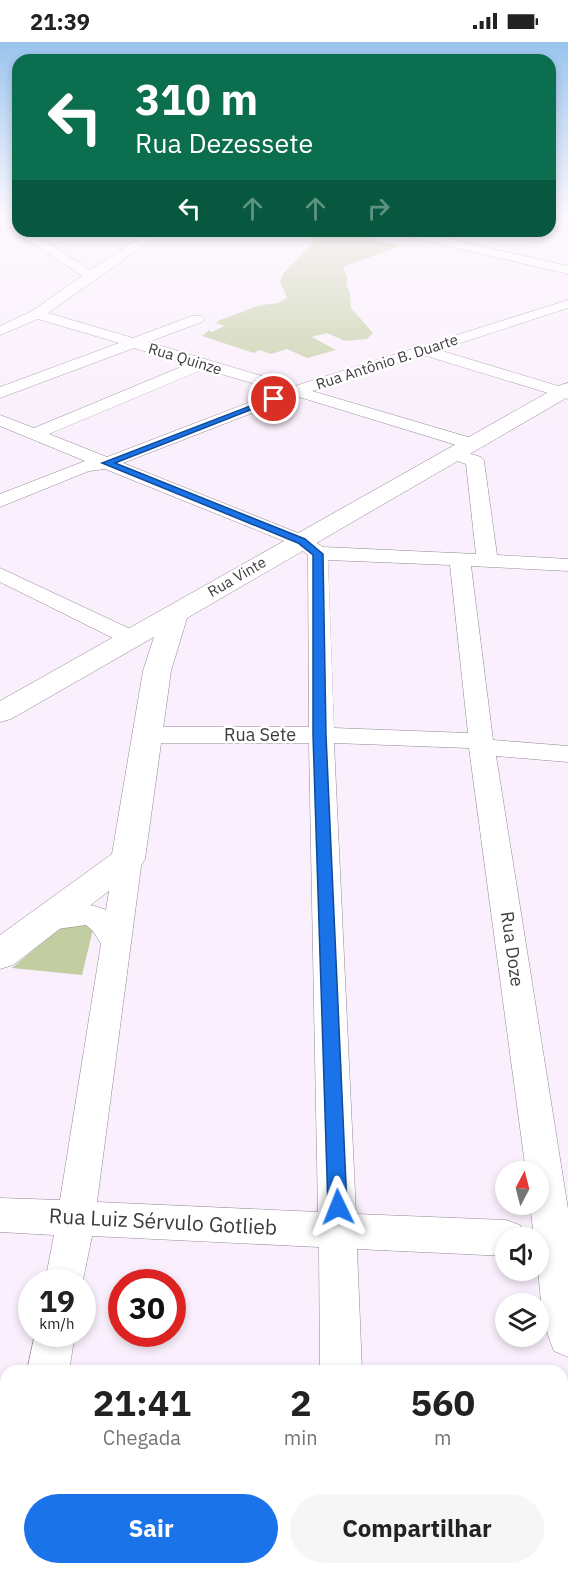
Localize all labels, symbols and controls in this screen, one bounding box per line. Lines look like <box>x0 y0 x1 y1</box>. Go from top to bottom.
text: 21:39 <box>30 7 90 36</box>
text: 310 m <box>135 72 258 127</box>
icon: left <box>36 78 114 156</box>
text: Rua Dezessete <box>135 125 313 160</box>
icon: left <box>173 192 206 225</box>
icon: ahead <box>236 192 269 225</box>
icon: ahead <box>299 192 332 225</box>
icon: right <box>362 192 395 225</box>
street label: Rua Antônio B. Duarte <box>313 330 460 393</box>
street label: Rua Quinze <box>146 338 224 379</box>
pin <box>248 373 299 424</box>
icon: arrive <box>257 382 290 415</box>
street label: Rua Vinte <box>204 552 269 601</box>
street label: Rua Sete <box>224 723 296 746</box>
street label: Rua Doze <box>496 910 529 988</box>
north arrow <box>495 1161 549 1215</box>
map controls <box>495 1161 549 1347</box>
position arrow <box>306 1175 370 1239</box>
street label: Rua Luiz Sérvulo Gotlieb <box>48 1201 278 1241</box>
button: sound <box>495 1227 549 1281</box>
speed limit sign: 30 <box>108 1269 186 1347</box>
text: 19 <box>39 1281 75 1320</box>
button: layers <box>495 1293 549 1347</box>
text: km/h <box>39 1314 75 1333</box>
text: 21:41 <box>93 1379 191 1426</box>
text: 2 <box>290 1379 312 1426</box>
text: 560 <box>410 1379 475 1426</box>
text: Chegada <box>103 1424 181 1451</box>
text: min <box>284 1424 318 1451</box>
text: m <box>434 1424 452 1451</box>
button: Sair <box>24 1494 278 1563</box>
button: Compartilhar <box>290 1494 544 1563</box>

